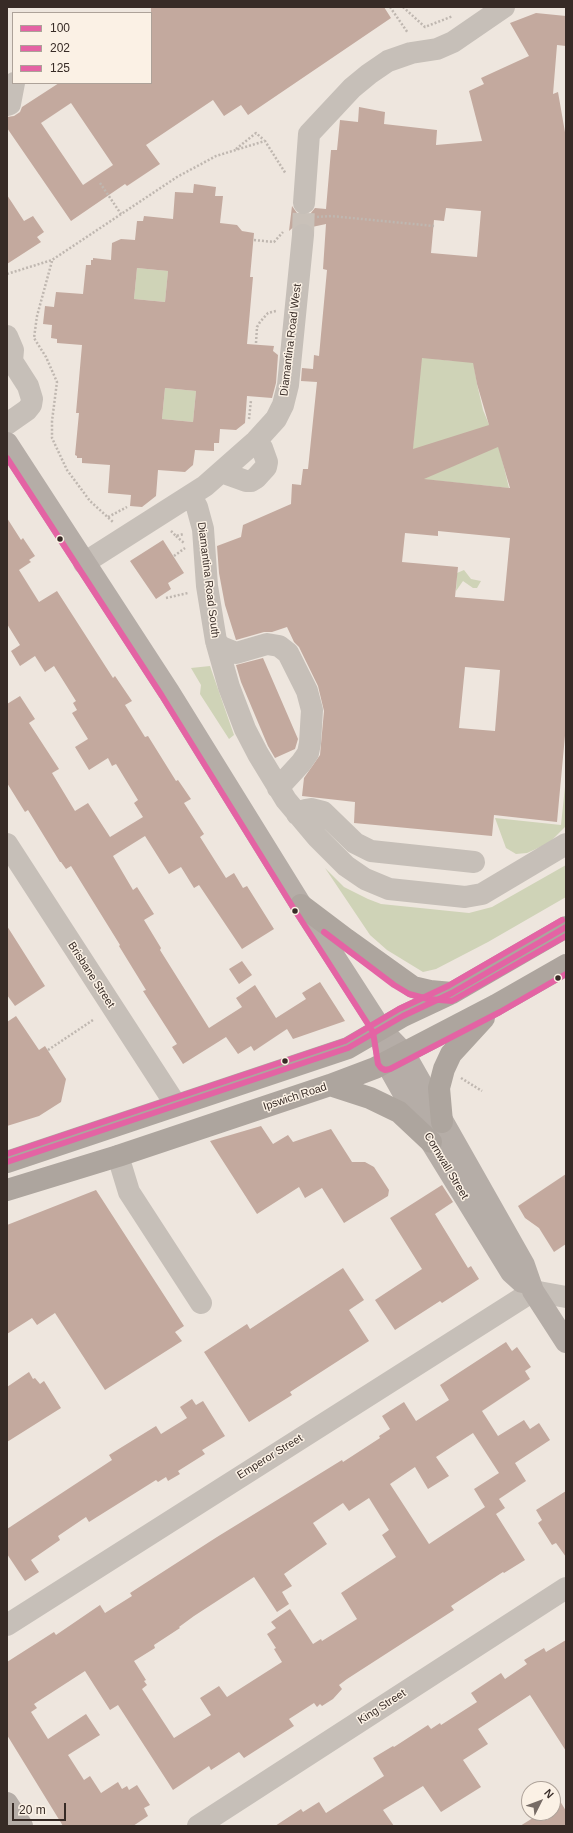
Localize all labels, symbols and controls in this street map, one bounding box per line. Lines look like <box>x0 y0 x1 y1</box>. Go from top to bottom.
legend <box>12 12 152 84</box>
text: 100 <box>50 21 70 35</box>
text: 202 <box>50 41 70 55</box>
text: 125 <box>50 61 70 75</box>
street label: Diamantina Road West <box>278 283 304 397</box>
street label: Diamantina Road South <box>194 521 222 639</box>
unlabelled marker <box>55 534 65 544</box>
unlabelled marker <box>290 906 300 916</box>
street label: Brisbane Street <box>65 940 117 1010</box>
unlabelled marker <box>553 973 563 983</box>
unlabelled marker <box>280 1056 290 1066</box>
street label: Ipswich Road <box>262 1081 328 1113</box>
street label: Cornwall Street <box>421 1130 471 1202</box>
street label: Emperor Street <box>235 1432 305 1482</box>
street label: King Street <box>356 1687 408 1727</box>
north arrow <box>521 1781 561 1821</box>
text: N <box>542 1787 556 1801</box>
scale bar <box>14 1795 68 1821</box>
text: 20 m <box>19 1803 46 1817</box>

